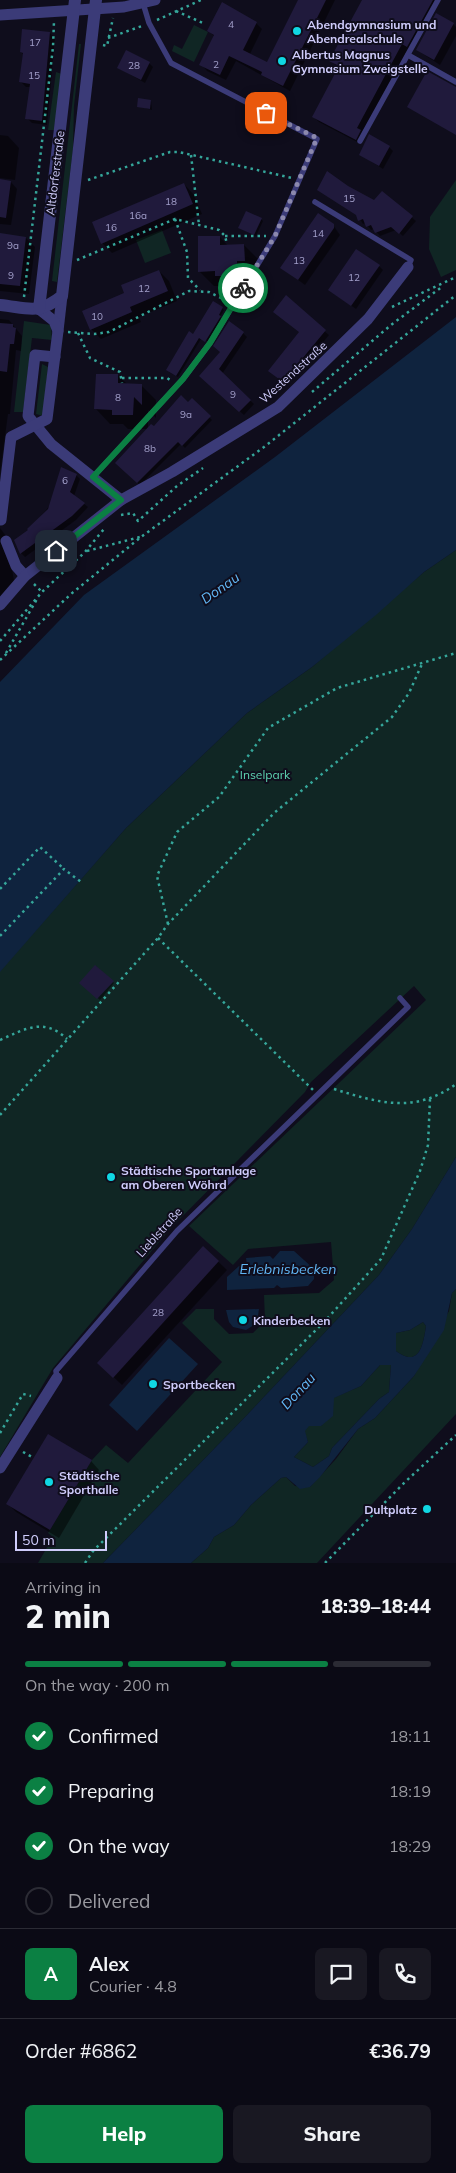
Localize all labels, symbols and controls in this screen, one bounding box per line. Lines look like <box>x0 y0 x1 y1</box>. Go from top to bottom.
place label: Abendgymnasium und Abendrealschule <box>307 17 436 46</box>
house number: 4 <box>228 18 234 31</box>
marker: Abendgymnasium und Abendrealschule <box>291 25 303 37</box>
house number: 17 <box>29 36 41 49</box>
place label: Albertus Magnus Gymnasium Zweigstelle <box>292 47 428 76</box>
marker: Albertus Magnus Gymnasium Zweigstelle <box>276 55 288 67</box>
house number: 2 <box>213 58 219 71</box>
house number: 28 <box>128 59 140 72</box>
house number: 15 <box>28 69 40 82</box>
pin <box>245 92 287 134</box>
icon: bag <box>252 99 280 127</box>
street label: Altdorferstraße <box>42 130 68 216</box>
house number: 15 <box>343 192 355 205</box>
house number: 18 <box>165 195 177 208</box>
house number: 16a <box>129 209 147 222</box>
house number: 16 <box>105 221 117 234</box>
house number: 14 <box>312 227 324 240</box>
house number: 9a <box>7 239 19 252</box>
house number: 13 <box>293 254 305 267</box>
courier <box>218 263 268 313</box>
house number: 9 <box>8 269 14 282</box>
house number: 12 <box>348 271 360 284</box>
icon: bike <box>229 274 257 302</box>
house number: 12 <box>138 282 150 295</box>
house number: 10 <box>91 310 103 323</box>
street label: Westendstraße <box>256 338 330 406</box>
house number: 9 <box>230 388 236 401</box>
house number: 8 <box>115 391 121 404</box>
house number: 9a <box>180 408 192 421</box>
house number: 8b <box>144 442 156 455</box>
house number: 6 <box>62 474 68 487</box>
pin <box>35 530 77 572</box>
icon: home <box>42 537 70 565</box>
water label: Donau <box>197 568 243 608</box>
park label: Inselpark <box>240 767 291 782</box>
place label: Städtische Sportanlage am Oberen Wöhrd <box>121 1163 257 1192</box>
marker: Städtische Sportanlage am Oberen Wöhrd <box>105 1171 117 1183</box>
street label: Lieblstraße <box>133 1204 185 1260</box>
water label: Erlebnisbecken <box>240 1260 336 1278</box>
house number: 28 <box>152 1306 164 1319</box>
place label: Kinderbecken <box>253 1313 330 1328</box>
marker: Kinderbecken <box>237 1314 249 1326</box>
water label: Donau <box>277 1369 319 1413</box>
place label: Sportbecken <box>163 1377 235 1392</box>
marker: Sportbecken <box>147 1378 159 1390</box>
place label: Städtische Sporthalle <box>59 1468 120 1497</box>
marker: Städtische Sporthalle <box>43 1476 55 1488</box>
place label: Dultplatz <box>364 1502 417 1517</box>
marker: Dultplatz <box>421 1503 433 1515</box>
scale bar <box>15 1528 108 1551</box>
text: 50 m <box>22 1531 55 1549</box>
text: Arriving in <box>25 1577 101 1597</box>
text: 18:39–18:44 <box>320 1594 431 1618</box>
text: 2 min <box>25 1596 111 1636</box>
text: On the way · 200 m <box>25 1675 170 1695</box>
icon: check <box>25 1722 53 1750</box>
text: Confirmed <box>68 1724 159 1748</box>
text: 18:11 <box>389 1726 431 1746</box>
icon: check <box>25 1777 53 1805</box>
text: Preparing <box>68 1779 154 1803</box>
text: 18:19 <box>389 1781 431 1801</box>
icon: check <box>25 1832 53 1860</box>
text: On the way <box>68 1834 170 1858</box>
text: 18:29 <box>389 1836 431 1856</box>
text: Delivered <box>68 1889 150 1913</box>
button: chat <box>315 1948 367 2000</box>
button: phone <box>379 1948 431 2000</box>
text: Alex <box>89 1952 129 1976</box>
text: A <box>44 1962 58 1986</box>
text: Courier · 4.8 <box>89 1976 177 1996</box>
text: Order #6862 <box>25 2039 137 2063</box>
text: €36.79 <box>369 2039 431 2063</box>
button: Help <box>25 2105 223 2163</box>
button: Share <box>233 2105 431 2163</box>

